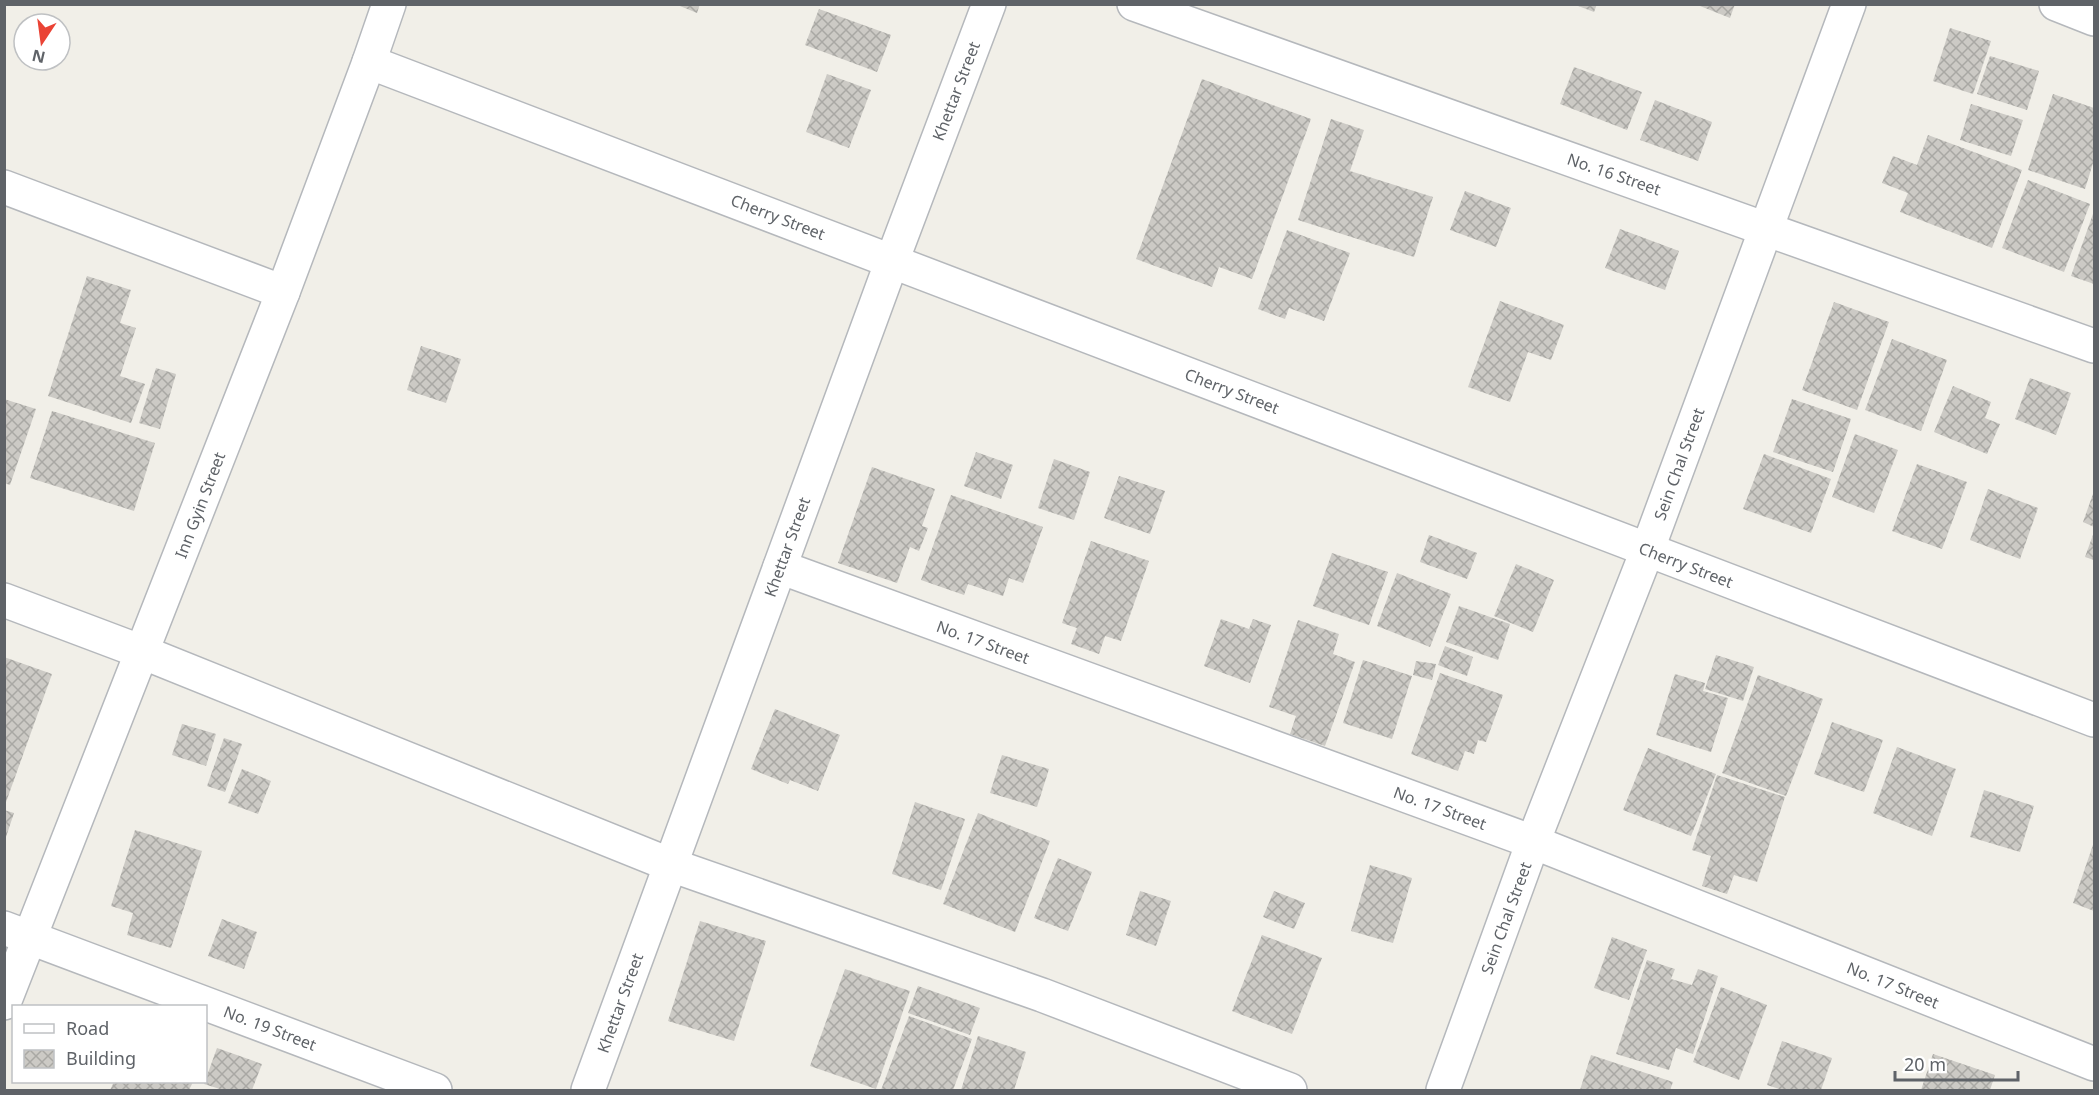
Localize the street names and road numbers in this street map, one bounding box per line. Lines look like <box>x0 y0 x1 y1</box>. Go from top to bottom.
street label: Khettar Street <box>927 38 985 144</box>
street label: No. 16 Street <box>1564 148 1664 200</box>
street label: Cherry Street <box>728 189 828 245</box>
street label: Cherry Street <box>1182 363 1282 419</box>
street label: Sein Chal Street <box>1648 405 1710 523</box>
street label: Inn Gyin Street <box>170 449 230 561</box>
street label: Khettar Street <box>759 494 815 600</box>
street label: Cherry Street <box>1636 537 1736 593</box>
street label: No. 17 Street <box>933 615 1033 669</box>
street label: No. 17 Street <box>1390 781 1490 835</box>
street label: Sein Chal Street <box>1475 859 1537 977</box>
street label: Khettar Street <box>592 950 648 1056</box>
street label: No. 17 Street <box>1844 957 1942 1014</box>
street label: No. 19 Street <box>221 1000 320 1056</box>

